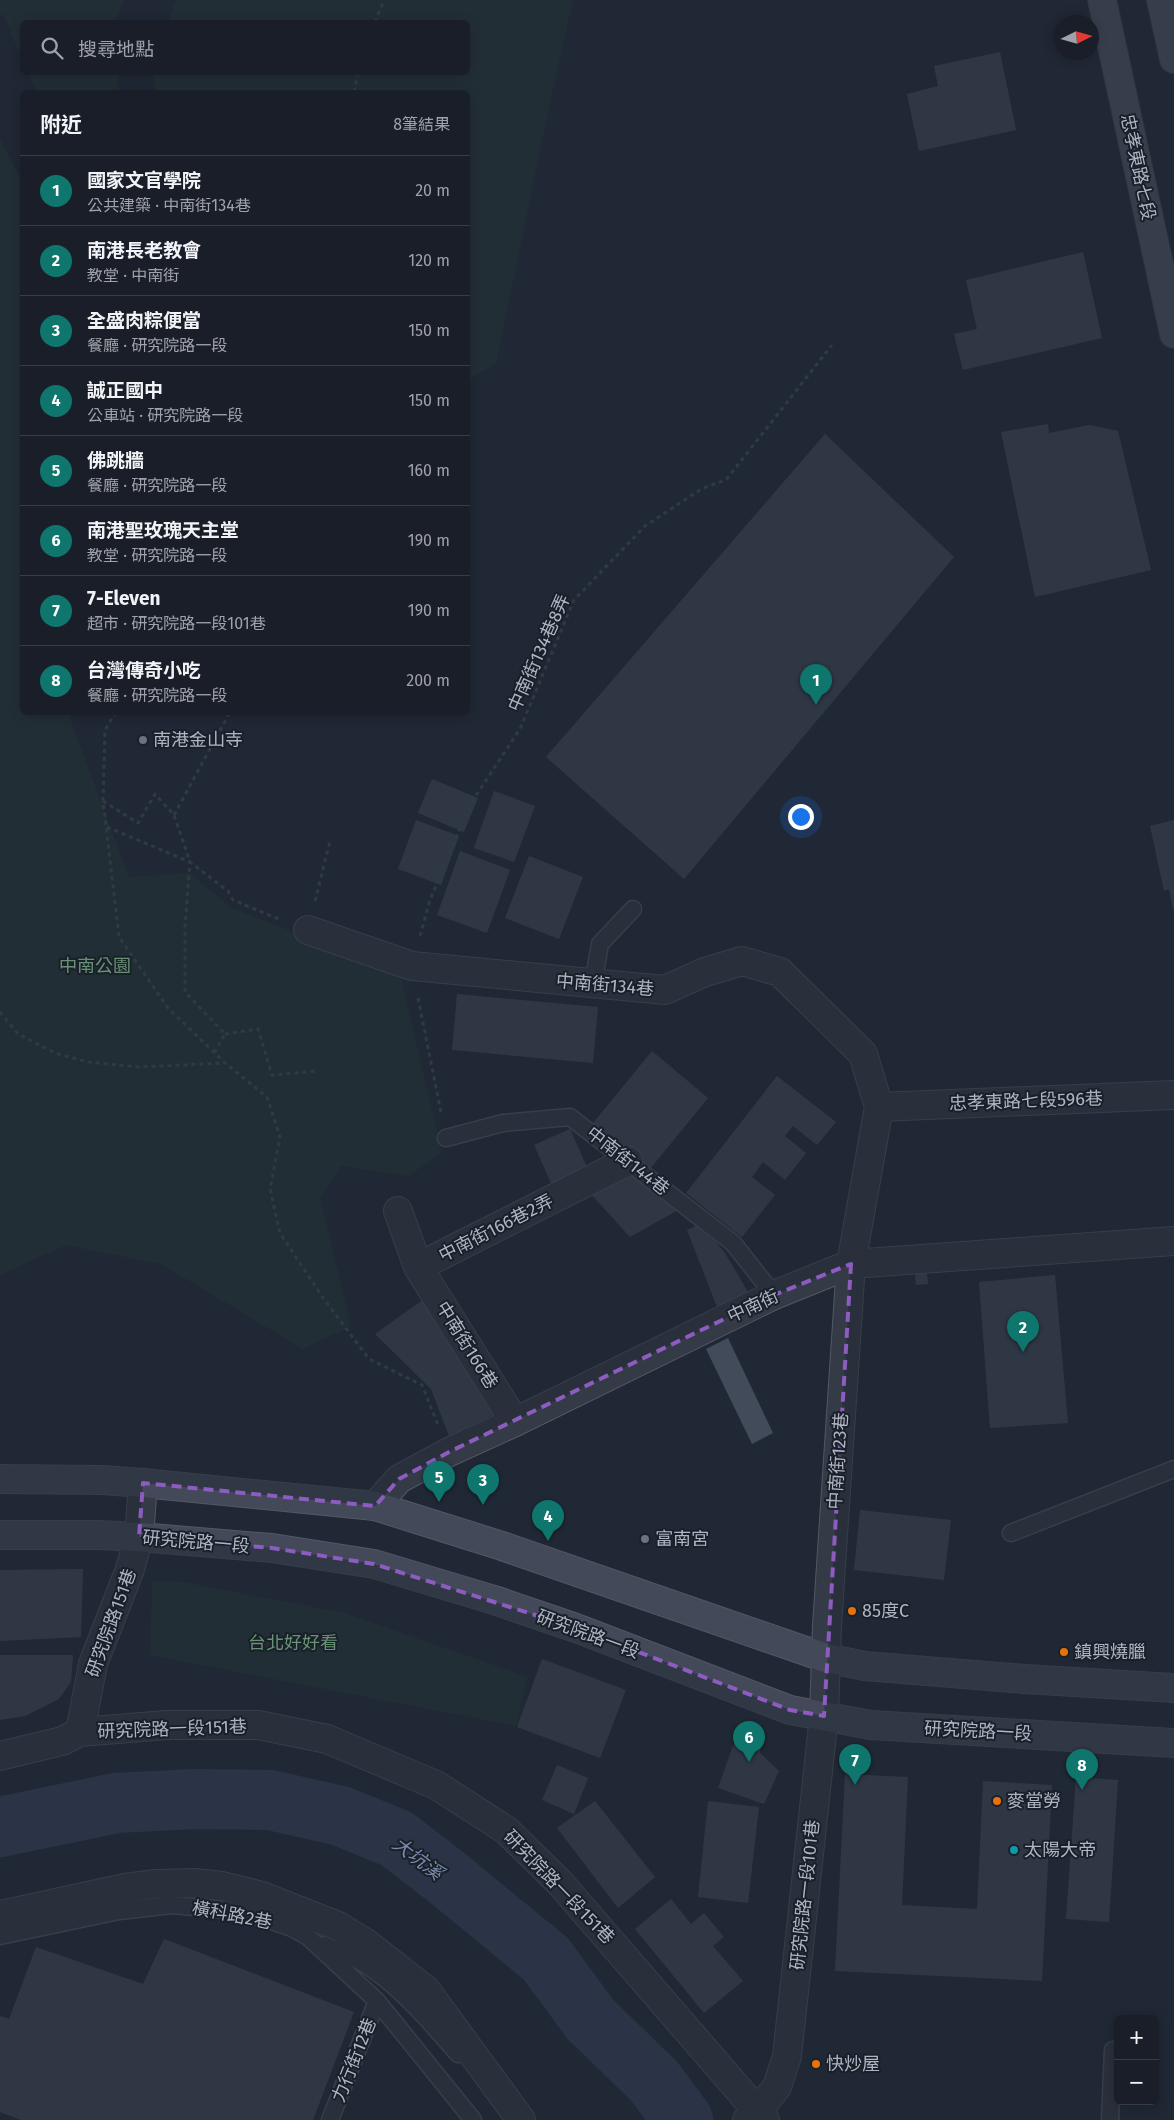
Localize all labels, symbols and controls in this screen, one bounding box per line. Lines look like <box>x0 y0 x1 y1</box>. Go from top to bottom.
north arrow <box>1054 15 1099 60</box>
search box <box>20 20 470 75</box>
icon: search <box>38 34 66 62</box>
text: 搜尋地點 <box>78 38 154 61</box>
text: 附近 <box>40 112 82 138</box>
street label: 忠孝東路七段 <box>1116 112 1160 222</box>
text: 8筆結果 <box>393 115 450 134</box>
text: 國家文官學院 <box>87 169 201 192</box>
text: 1 <box>52 181 60 200</box>
text: 20 m <box>415 181 450 200</box>
text: 公共建築 · 中南街134巷 <box>87 196 251 215</box>
text: 南港長老教會 <box>87 239 201 262</box>
text: 2 <box>52 251 60 270</box>
text: 120 m <box>408 251 450 270</box>
text: 教堂 · 中南街 <box>87 266 179 285</box>
text: 全盛肉粽便當 <box>87 309 201 332</box>
text: 3 <box>52 321 60 340</box>
text: 150 m <box>408 321 450 340</box>
text: 餐廳 · 研究院路一段 <box>87 336 227 355</box>
text: 誠正國中 <box>87 379 163 402</box>
text: 4 <box>51 391 61 410</box>
text: 150 m <box>408 391 450 410</box>
text: 公車站 · 研究院路一段 <box>87 406 243 425</box>
text: 佛跳牆 <box>87 449 144 472</box>
text: 5 <box>52 461 60 480</box>
text: 160 m <box>408 461 450 480</box>
text: 餐廳 · 研究院路一段 <box>87 476 227 495</box>
text: 南港聖玫瑰天主堂 <box>87 519 239 542</box>
text: 6 <box>51 531 61 550</box>
text: 190 m <box>408 531 450 550</box>
text: 教堂 · 研究院路一段 <box>87 546 227 565</box>
text: 7-Eleven <box>87 587 160 610</box>
street label: 中南街134巷8弄 <box>503 591 575 715</box>
text: 7 <box>52 601 60 620</box>
text: 190 m <box>408 601 450 620</box>
text: 超市 · 研究院路一段101巷 <box>87 614 266 633</box>
text: 台灣傳奇小吃 <box>87 659 201 682</box>
pin: 1 <box>800 664 832 705</box>
text: 8 <box>51 671 61 690</box>
text: 200 m <box>406 671 450 690</box>
text: 餐廳 · 研究院路一段 <box>87 686 227 705</box>
place label: 南港金山寺 <box>153 729 243 751</box>
marker: 南港金山寺 <box>137 734 149 746</box>
your location <box>788 804 814 830</box>
park label: 中南公園 <box>59 955 131 977</box>
street label: 中南街134巷 <box>555 970 655 1000</box>
street label: 忠孝東路七段596巷 <box>949 1087 1103 1115</box>
street label: 中南街144巷 <box>582 1122 674 1200</box>
street label: 中南街166巷2弄 <box>435 1190 557 1266</box>
street label: 中南街 <box>724 1285 782 1327</box>
street label: 中南街166巷 <box>431 1297 503 1393</box>
pin: 2 <box>1007 1311 1039 1352</box>
street label: 中南街123巷 <box>824 1412 852 1510</box>
pin: 5 <box>423 1461 455 1502</box>
pin: 3 <box>467 1464 499 1505</box>
pin: 4 <box>532 1500 564 1541</box>
street label: 研究院路一段 <box>141 1526 251 1558</box>
place label: 富南宮 <box>655 1528 709 1550</box>
marker: 富南宮 <box>639 1533 651 1545</box>
street label: 研究院路151巷 <box>81 1566 141 1680</box>
place label: 85度C <box>862 1600 909 1622</box>
street label: 研究院路一段 <box>533 1605 643 1663</box>
marker: 85度C <box>846 1605 858 1617</box>
park label: 台北好好看 <box>248 1632 338 1654</box>
place label: 鎮興燒臘 <box>1074 1641 1146 1663</box>
marker: 鎮興燒臘 <box>1058 1646 1070 1658</box>
street label: 研究院路一段151巷 <box>97 1715 247 1743</box>
street label: 研究院路一段 <box>923 1717 1033 1745</box>
pin: 6 <box>733 1721 765 1762</box>
pin: 7 <box>839 1744 871 1785</box>
pin: 8 <box>1066 1749 1098 1790</box>
place label: 麥當勞 <box>1007 1790 1061 1812</box>
marker: 麥當勞 <box>991 1795 1003 1807</box>
street label: 研究院路一段101巷 <box>786 1819 824 1971</box>
street label: 研究院路一段151巷 <box>499 1826 619 1948</box>
water label: 大坑溪 <box>388 1832 450 1887</box>
place label: 太陽大帝 <box>1024 1839 1096 1861</box>
marker: 太陽大帝 <box>1008 1844 1020 1856</box>
street label: 橫科路2巷 <box>190 1896 274 1934</box>
street label: 力行街12巷 <box>327 2015 381 2105</box>
map controls <box>1114 2015 1159 2105</box>
button: + <box>1114 2015 1159 2060</box>
place label: 快炒屋 <box>826 2053 880 2075</box>
marker: 快炒屋 <box>810 2058 822 2070</box>
button: − <box>1114 2060 1159 2105</box>

